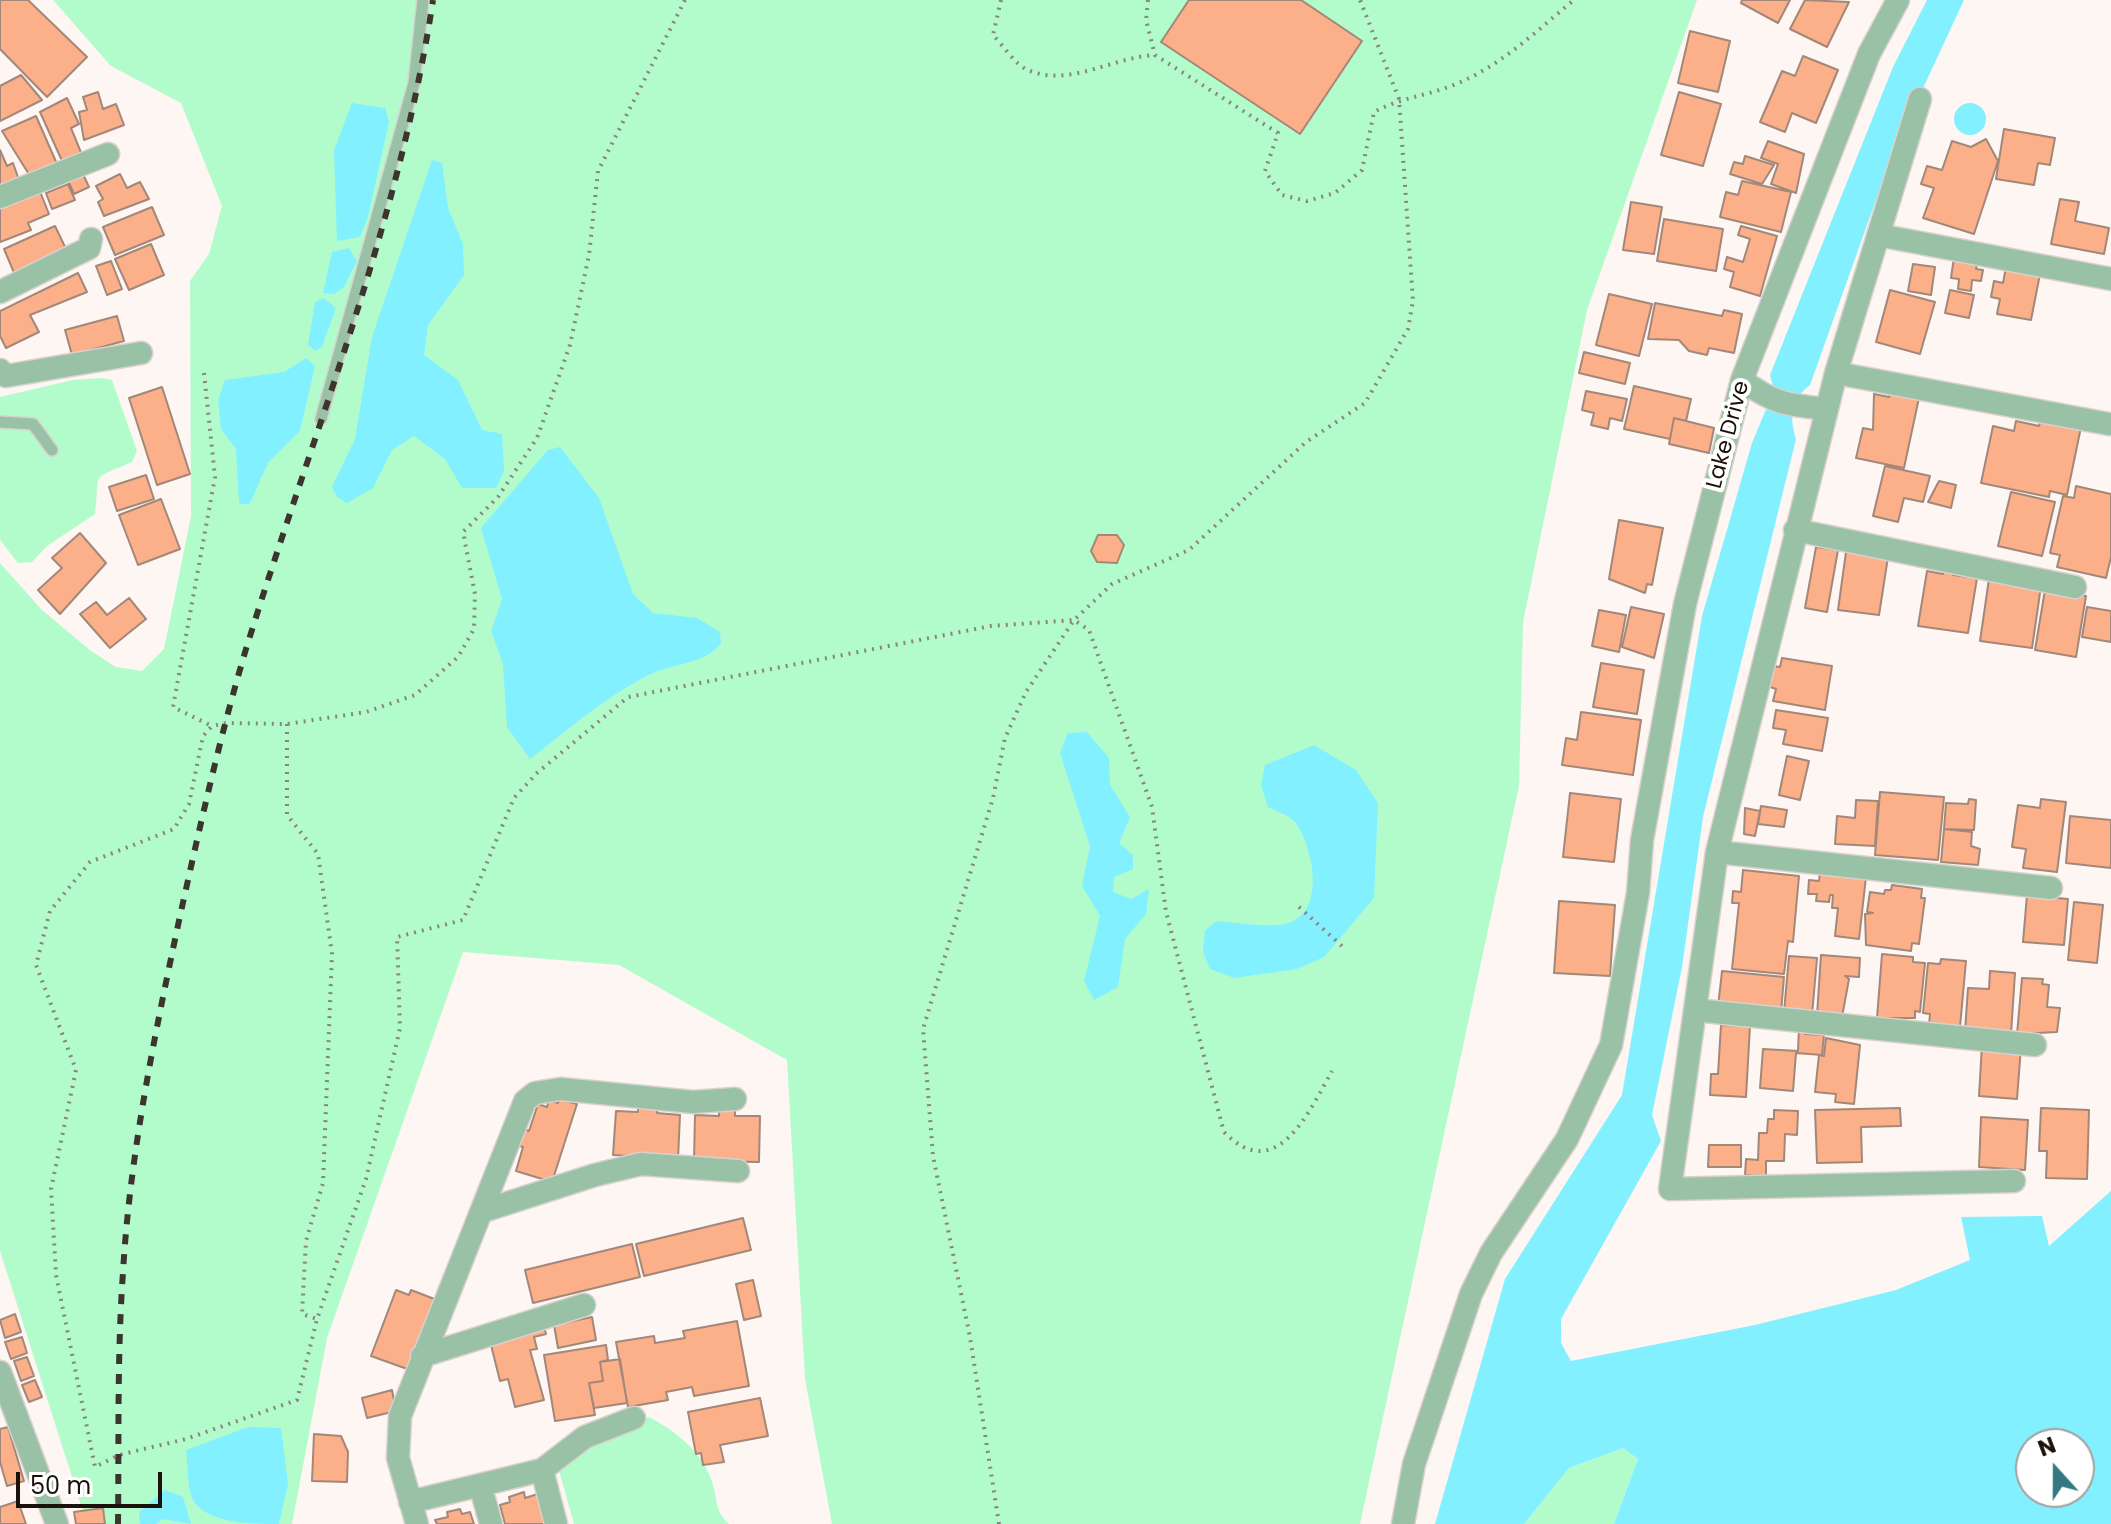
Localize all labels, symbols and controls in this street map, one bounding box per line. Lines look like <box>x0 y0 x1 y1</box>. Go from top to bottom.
street label: Lake Drive <box>1702 378 1756 492</box>
north arrow <box>2015 1428 2095 1508</box>
text: N <box>2034 1430 2060 1464</box>
scale bar <box>20 1456 166 1506</box>
text: 50 m <box>30 1469 91 1502</box>

